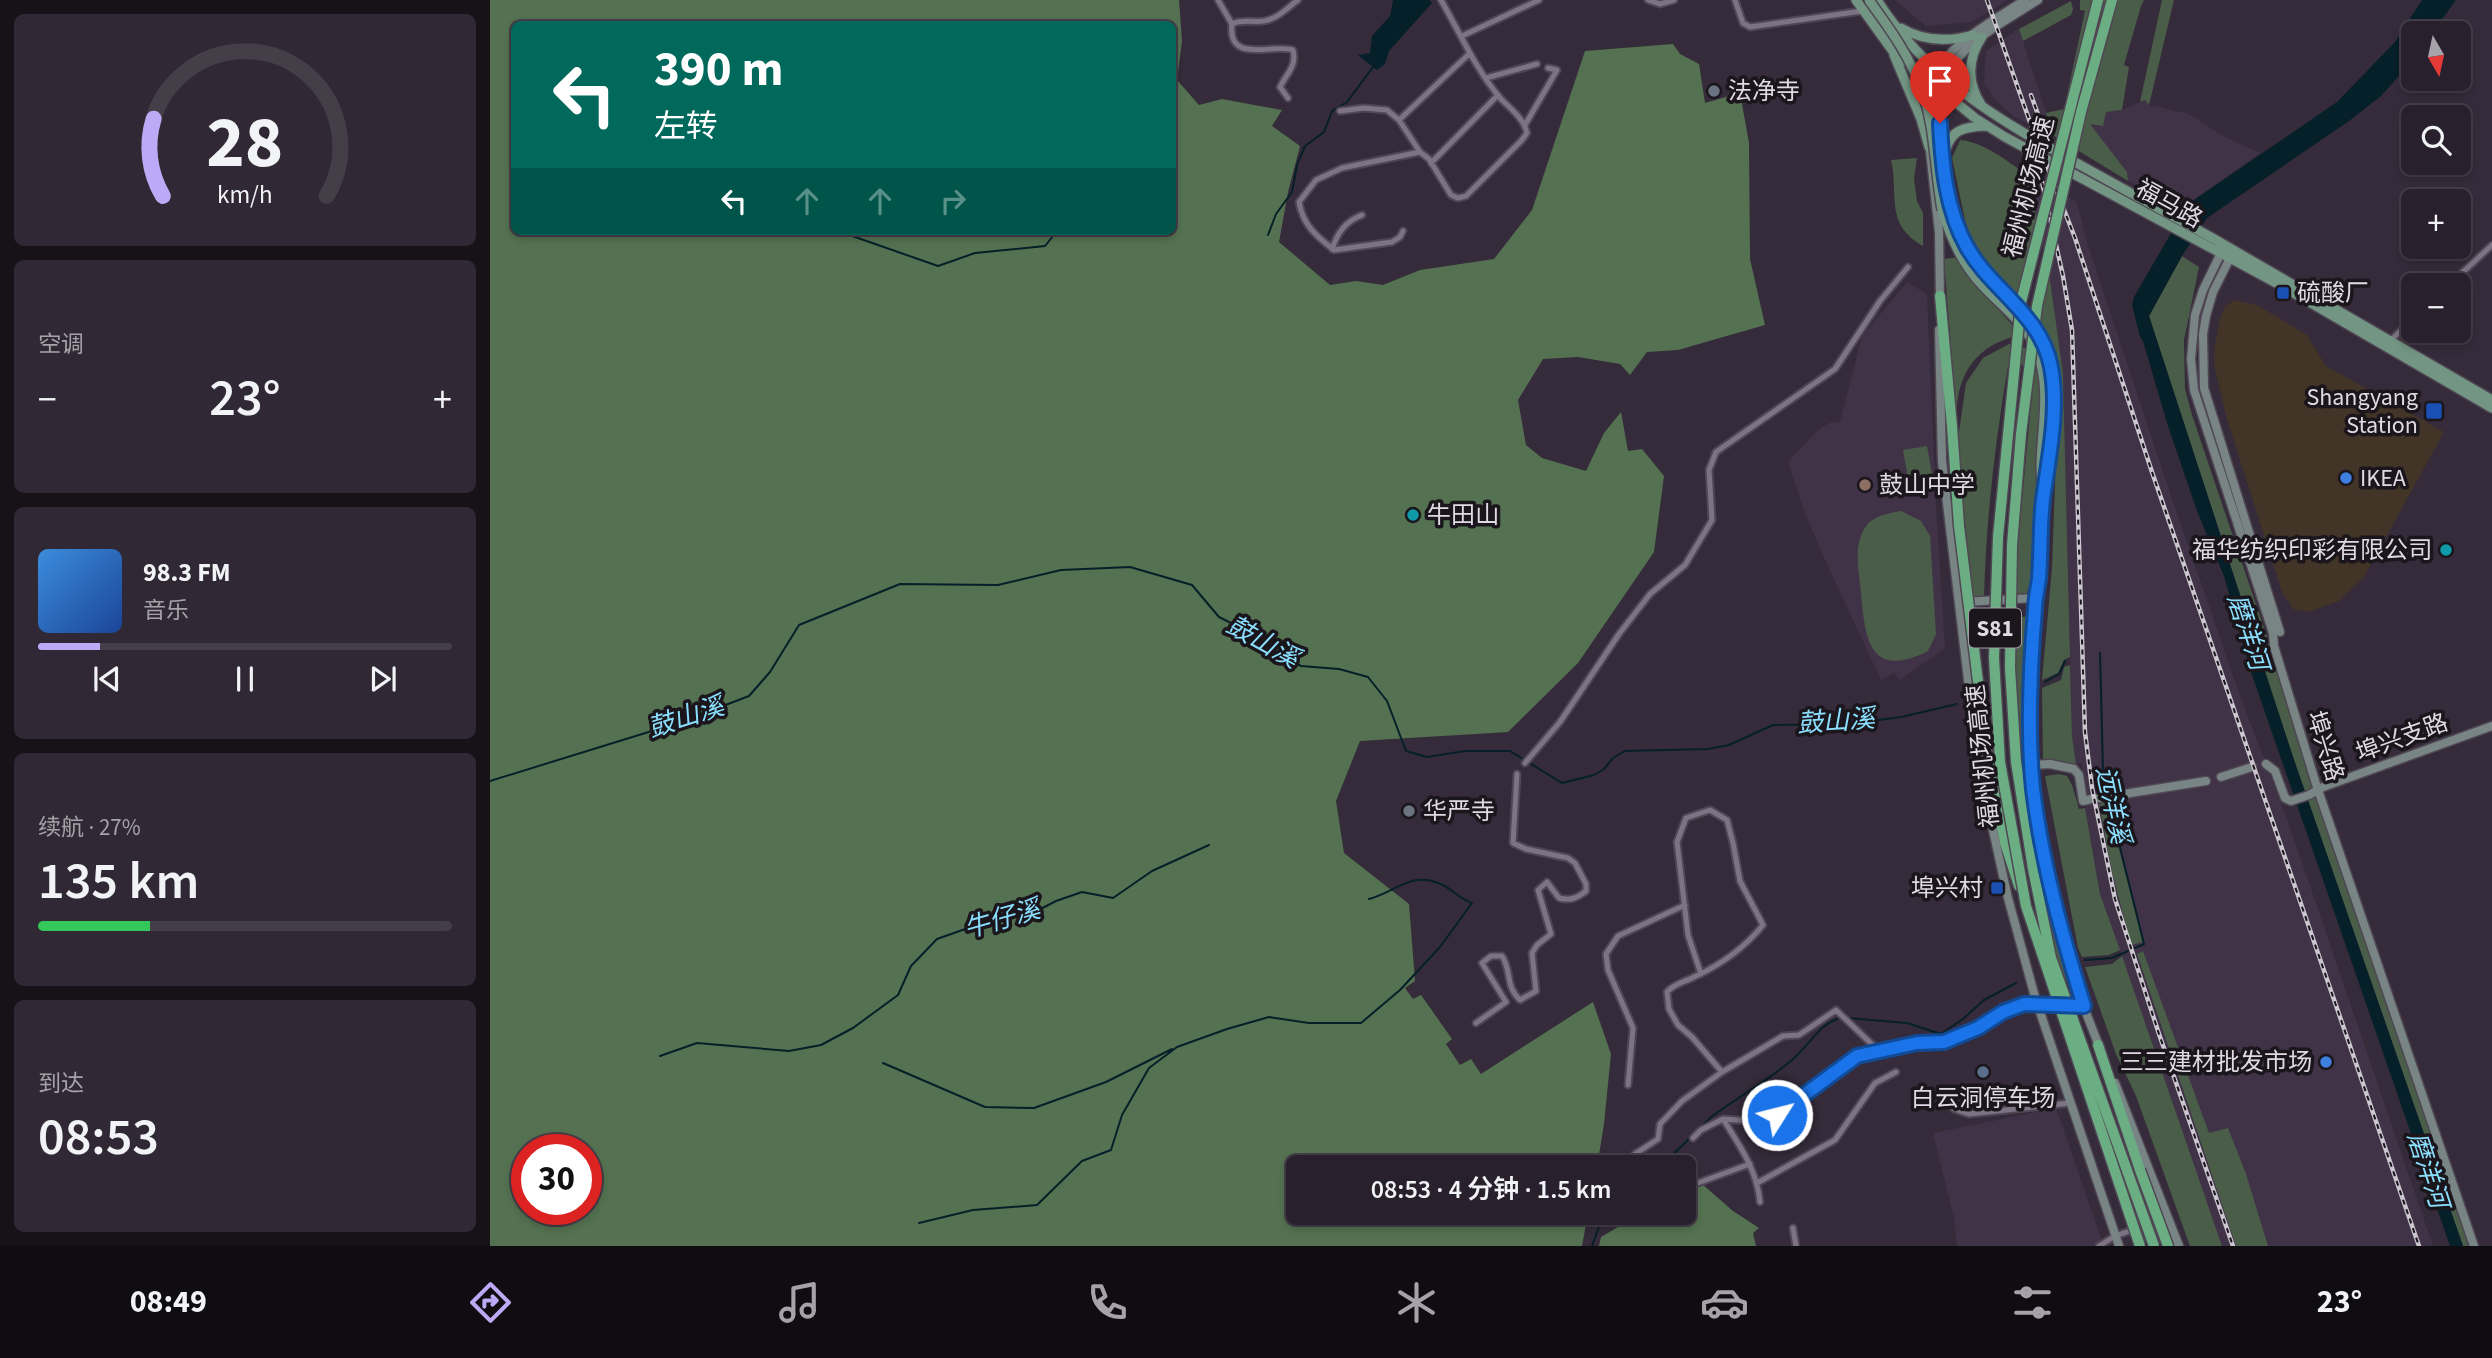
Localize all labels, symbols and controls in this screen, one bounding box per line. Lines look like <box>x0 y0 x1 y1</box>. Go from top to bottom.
north arrow <box>2401 21 2471 91</box>
map controls <box>2401 21 2471 343</box>
text: 390 m <box>654 35 783 105</box>
icon: left <box>539 49 630 140</box>
pin <box>1910 51 1970 123</box>
icon: arrive <box>1921 62 1959 100</box>
place label: 法净寺 <box>1728 74 1800 109</box>
marker: 法净寺 <box>1706 83 1722 99</box>
text: 28 <box>207 92 283 196</box>
text: 左转 <box>654 104 718 150</box>
button: search <box>2401 105 2471 175</box>
street label: 福州机场高速 <box>1995 113 2063 261</box>
street label: 福马路 <box>2129 171 2209 237</box>
text: km/h <box>217 177 273 213</box>
icon: left <box>715 182 753 220</box>
icon: ahead <box>788 182 826 220</box>
icon: ahead <box>861 182 899 220</box>
icon: right <box>934 182 972 220</box>
button: + <box>2401 189 2471 259</box>
button: − <box>2401 273 2471 343</box>
place label: 硫酸厂 <box>2297 276 2369 311</box>
marker: 硫酸厂 <box>2275 285 2291 301</box>
text: 空调 <box>38 328 84 361</box>
text: 23° <box>209 362 281 436</box>
text: − <box>38 373 57 427</box>
text: + <box>433 373 452 427</box>
place label: Shangyang Station <box>2306 380 2418 443</box>
marker: Shangyang Station <box>2424 401 2444 421</box>
place label: IKEA <box>2360 461 2406 496</box>
place label: 鼓山中学 <box>1879 468 1975 503</box>
marker: IKEA <box>2338 470 2354 486</box>
marker: 鼓山中学 <box>1857 477 1873 493</box>
place label: 牛田山 <box>1427 498 1499 533</box>
marker: 牛田山 <box>1405 507 1421 523</box>
place label: 福华纺织印彩有限公司 <box>2192 533 2432 568</box>
marker: 福华纺织印彩有限公司 <box>2438 542 2454 558</box>
text: 98.3 FM <box>143 554 231 591</box>
water label: 磨洋河 <box>2218 589 2279 680</box>
text: 音乐 <box>143 594 189 627</box>
water label: 鼓山溪 <box>1220 607 1309 679</box>
road number: S81 <box>1969 608 2021 648</box>
icon: previous <box>88 660 126 698</box>
icon: pause <box>226 660 264 698</box>
icon: next <box>364 660 402 698</box>
street label: 福州机场高速 <box>1958 683 2008 829</box>
water label: 鼓山溪 <box>643 686 732 747</box>
water label: 鼓山溪 <box>1796 700 1879 742</box>
street label: 埠兴支路 <box>2351 705 2453 771</box>
street label: 埠兴路 <box>2298 706 2352 786</box>
water label: 远洋溪 <box>2087 763 2140 850</box>
place label: 华严寺 <box>1423 794 1495 829</box>
marker: 华严寺 <box>1401 803 1417 819</box>
text: 续航 · 27% <box>38 811 141 844</box>
text: 135 km <box>38 845 199 919</box>
place label: 埠兴村 <box>1911 871 1983 906</box>
marker: 埠兴村 <box>1989 880 2005 896</box>
water label: 牛仔溪 <box>959 890 1047 948</box>
place label: 三三建材批发市场 <box>2120 1045 2312 1080</box>
marker: 三三建材批发市场 <box>2318 1054 2334 1070</box>
marker: 白云洞停车场 <box>1975 1064 1991 1080</box>
text: 到达 <box>38 1067 84 1100</box>
position arrow <box>1740 1078 1814 1152</box>
place label: 白云洞停车场 <box>1911 1081 2055 1116</box>
text: 08:53 <box>38 1101 159 1175</box>
water label: 磨洋河 <box>2398 1127 2459 1218</box>
speed limit sign: 30 <box>511 1134 602 1225</box>
text: 08:53 · 4 分钟 · 1.5 km <box>1371 1171 1611 1208</box>
icon: directions <box>466 1278 515 1327</box>
icon: music <box>775 1278 824 1327</box>
icon: phone <box>1083 1278 1132 1327</box>
icon: climate <box>1392 1278 1441 1327</box>
icon: car <box>1700 1278 1749 1327</box>
icon: filters <box>2008 1278 2057 1327</box>
text: 08:49 <box>130 1279 207 1325</box>
text: 23° <box>2317 1279 2362 1325</box>

